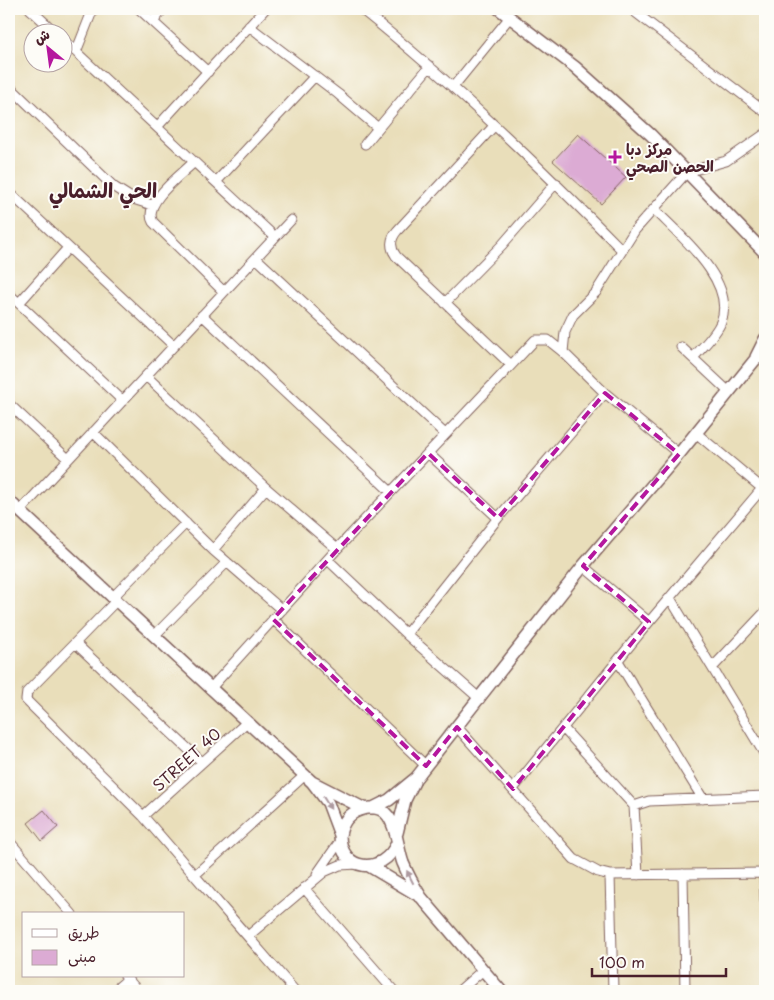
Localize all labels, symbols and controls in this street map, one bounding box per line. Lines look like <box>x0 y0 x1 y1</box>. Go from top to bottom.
north arrow <box>22 22 72 72</box>
text: ش <box>30 23 53 49</box>
place label: مركز دبا الحصن الصحي <box>626 137 714 181</box>
marker: مركز دبا الحصن الصحي <box>608 150 622 164</box>
district label: الحي الشمالي <box>49 175 157 209</box>
street label: STREET 40 <box>147 722 225 796</box>
one-way arrow <box>322 796 332 810</box>
one-way arrow <box>406 870 414 884</box>
legend <box>22 912 185 978</box>
text: طريق <box>68 920 100 943</box>
text: مبنى <box>68 944 96 967</box>
scale bar <box>592 945 725 977</box>
text: 100 m <box>599 950 645 973</box>

